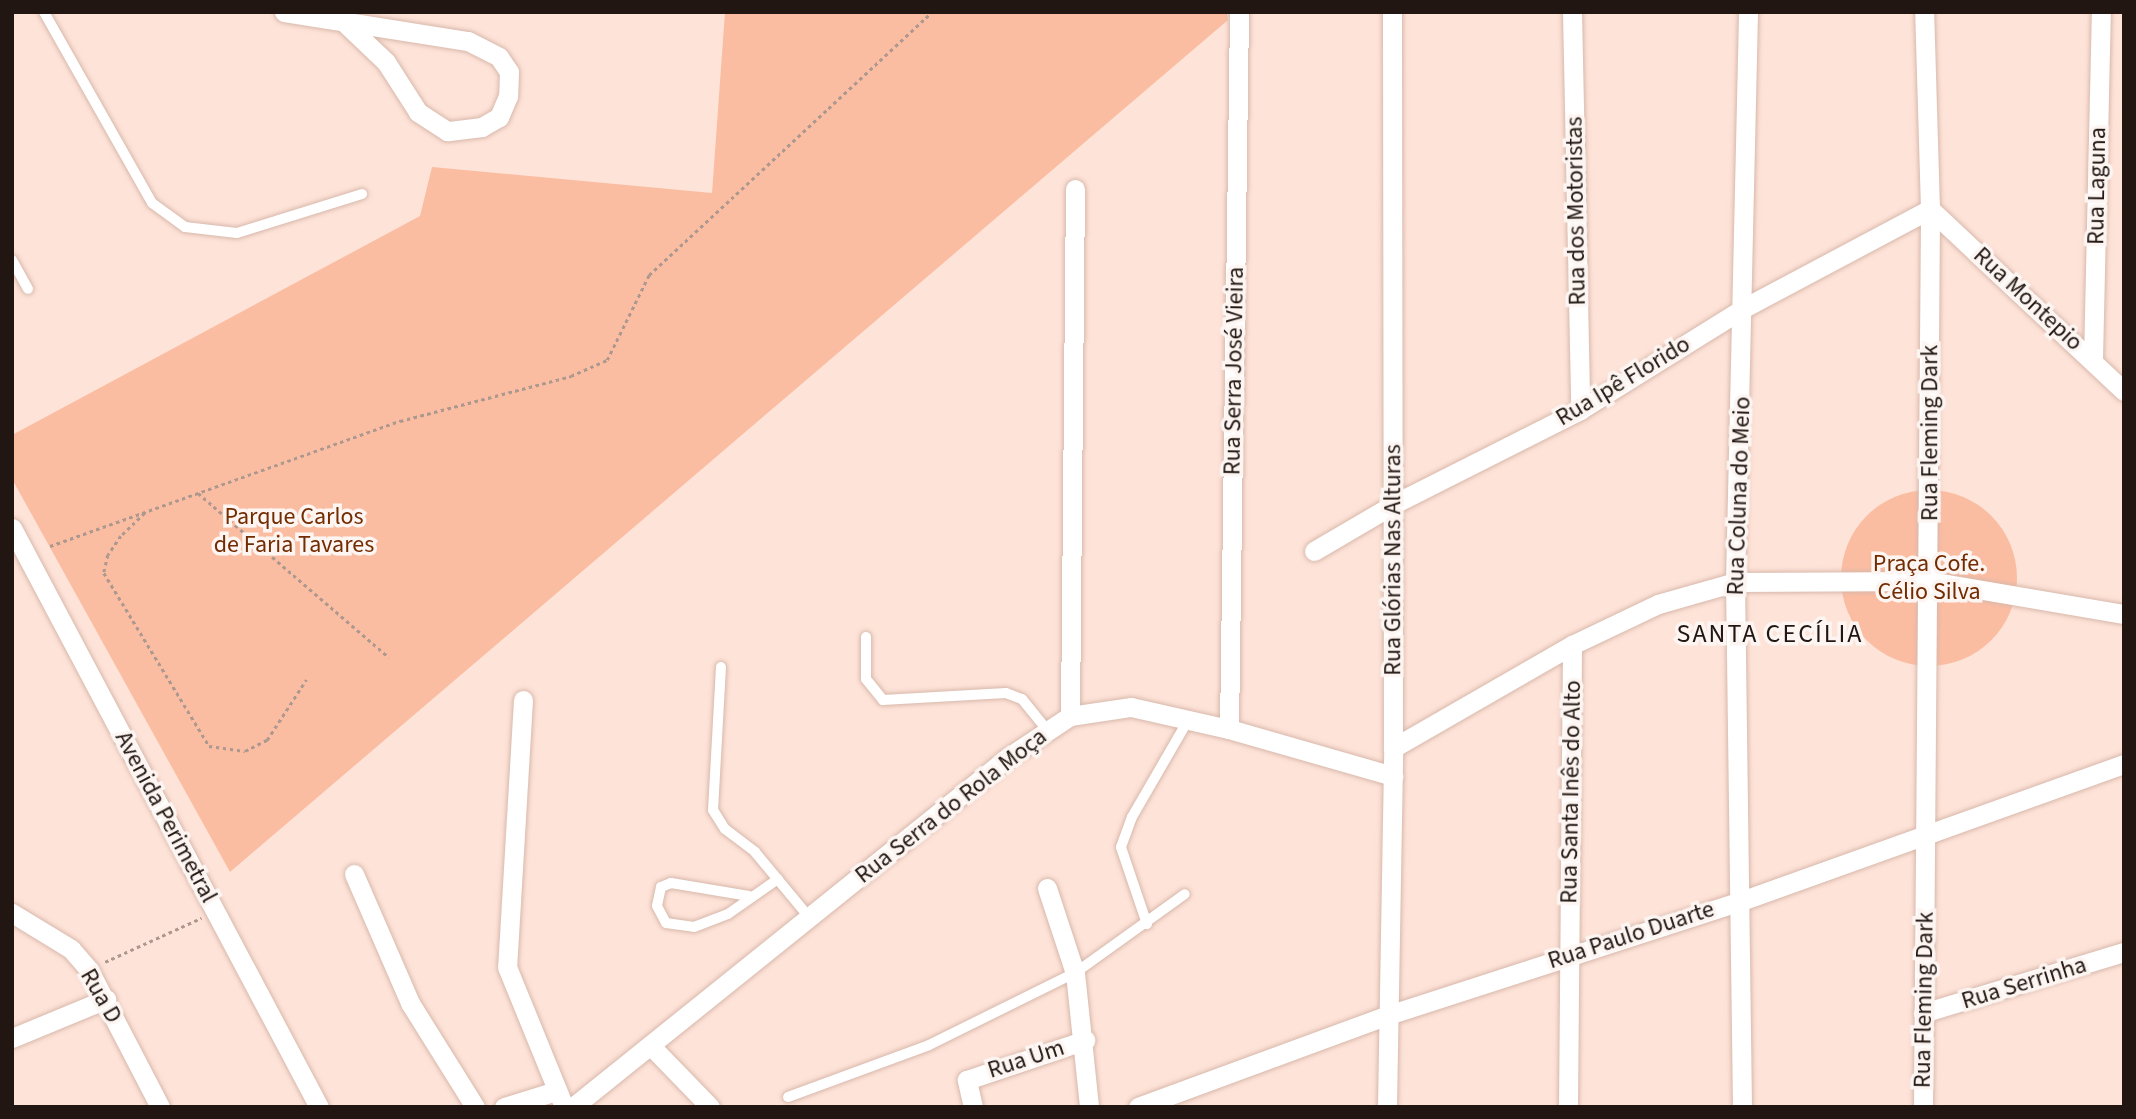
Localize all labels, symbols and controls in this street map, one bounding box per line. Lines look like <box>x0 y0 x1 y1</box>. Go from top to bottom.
street label: Rua dos Motoristas <box>1560 116 1592 306</box>
street label: Rua Laguna <box>2082 127 2112 245</box>
street label: Rua Montepio <box>1967 241 2089 357</box>
street label: Rua Serra José Vieira <box>1218 267 1250 475</box>
street label: Rua Ipê Florido <box>1551 330 1695 432</box>
street label: Rua Fleming Dark <box>1916 345 1944 521</box>
street label: Rua Coluna do Meio <box>1721 396 1757 596</box>
street label: Rua Glórias Nas Alturas <box>1379 444 1407 676</box>
park label: Parque Carlos de Faria Tavares <box>214 503 374 559</box>
park label: Praça Cofe. Célio Silva <box>1873 550 1985 606</box>
district label: SANTA CECÍLIA <box>1678 618 1862 650</box>
street label: Rua Santa Inês do Alto <box>1555 680 1587 904</box>
street label: Rua Serra do Rola Moça <box>849 722 1053 890</box>
street label: Avenida Perimetral <box>109 726 223 908</box>
street label: Rua Paulo Duarte <box>1544 895 1718 975</box>
street label: Rua Fleming Dark <box>1908 912 1940 1088</box>
street label: Rua Serrinha <box>1958 950 2090 1016</box>
street label: Rua D <box>74 964 128 1028</box>
street label: Rua Um <box>984 1033 1068 1085</box>

